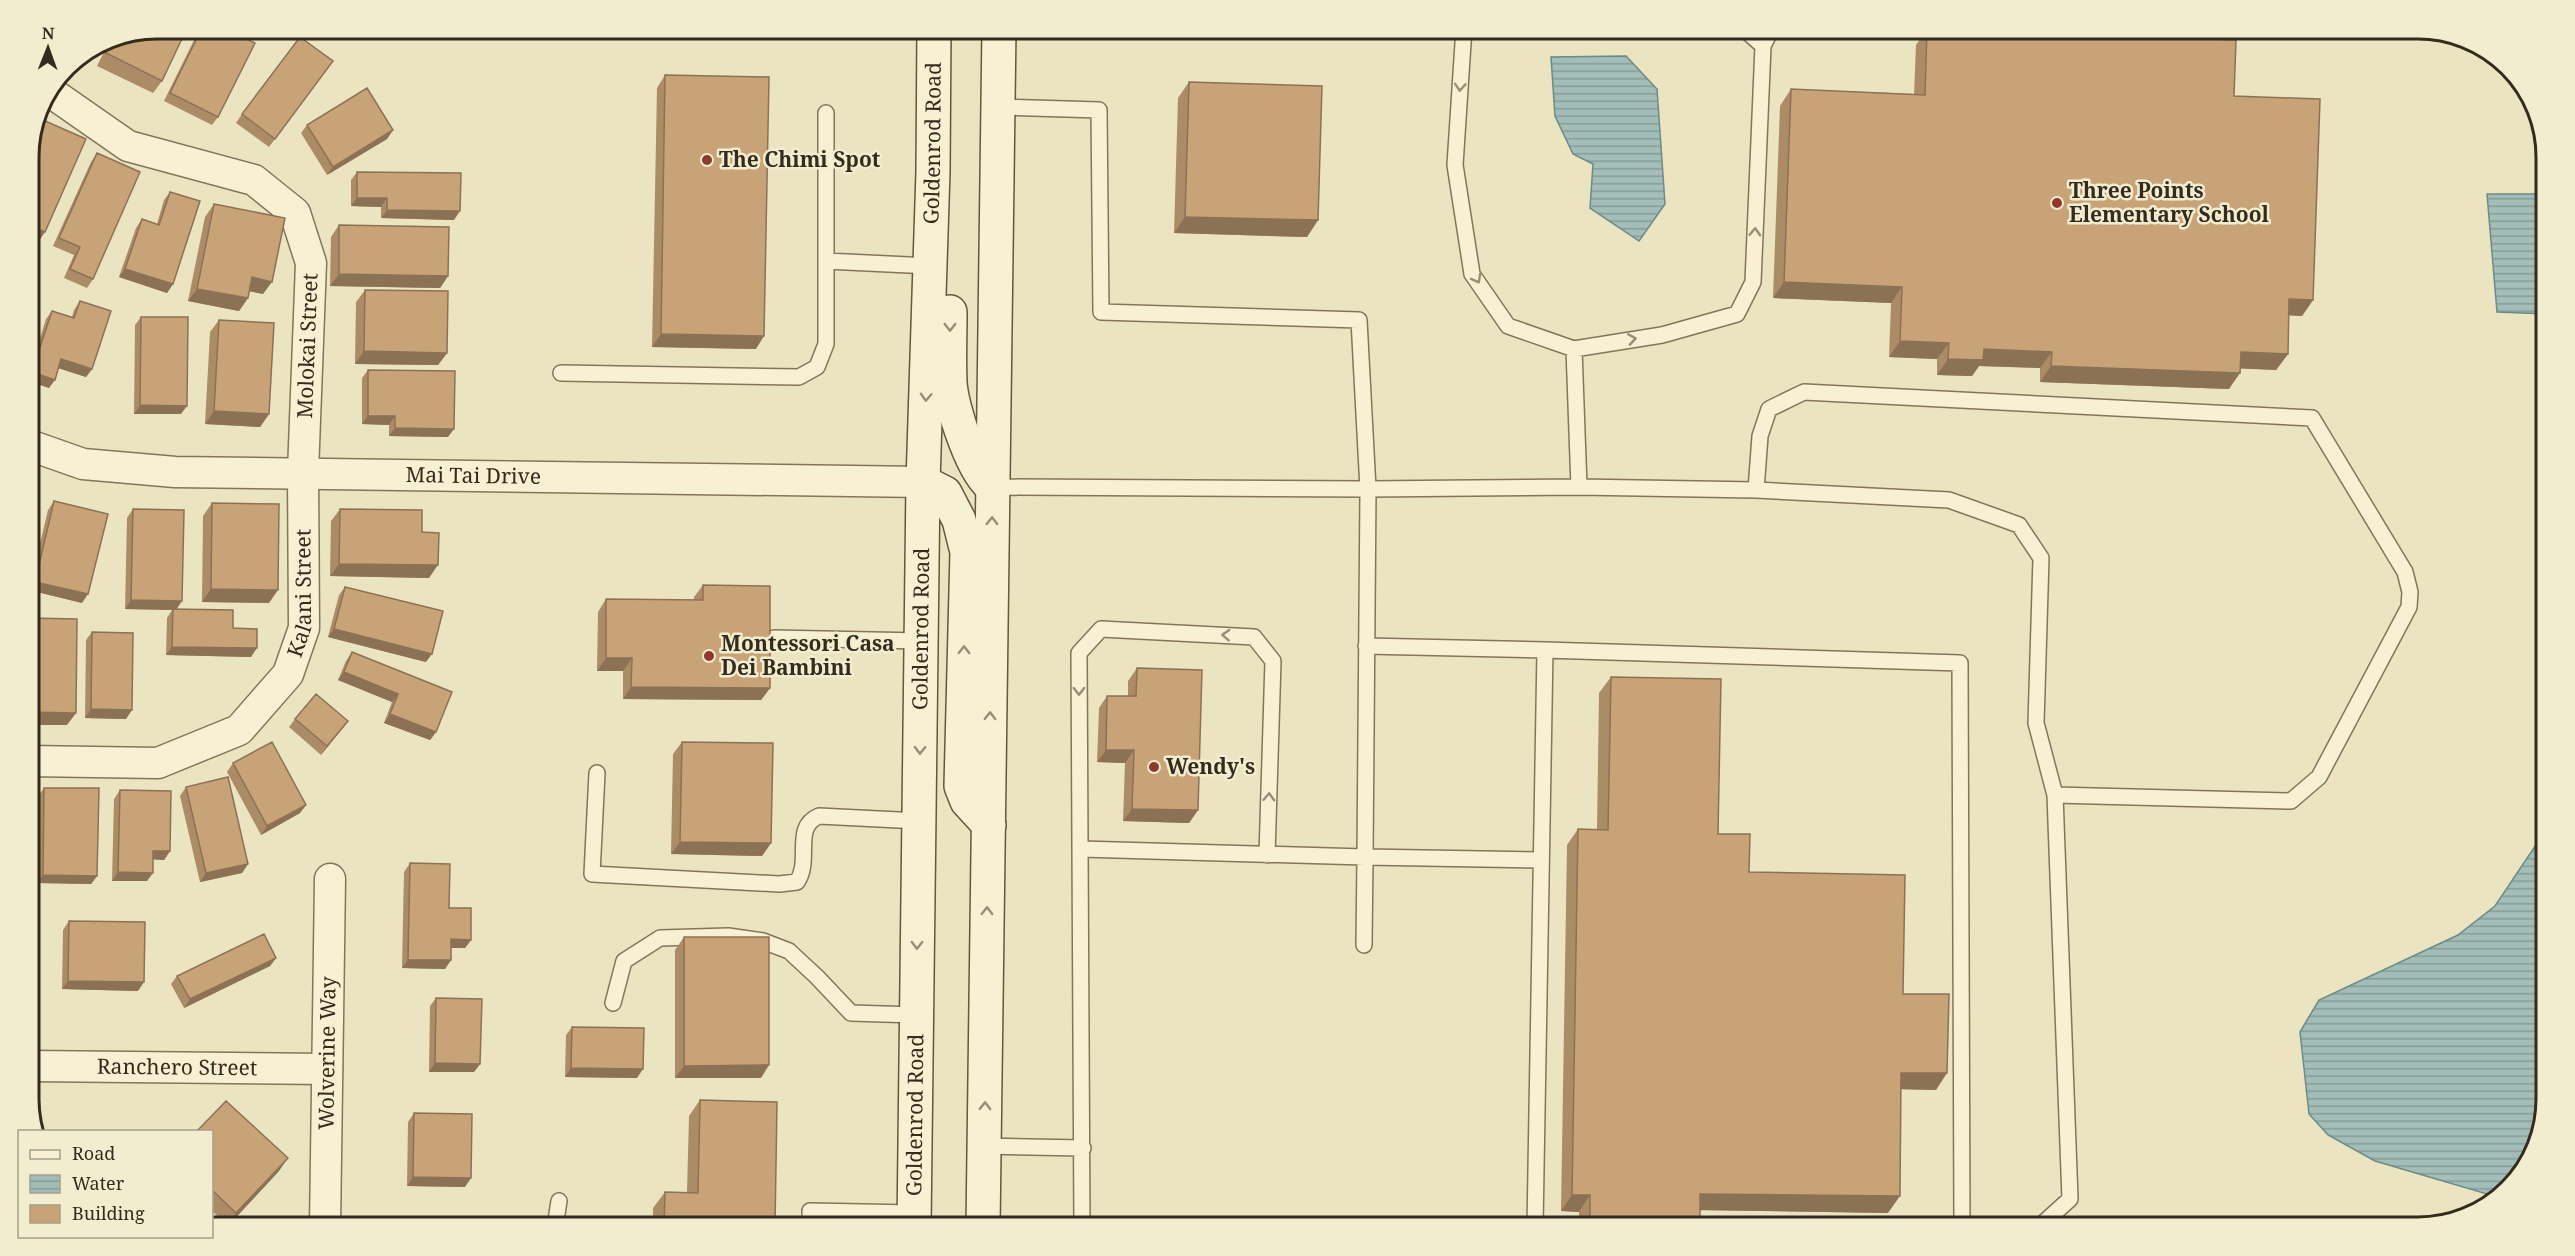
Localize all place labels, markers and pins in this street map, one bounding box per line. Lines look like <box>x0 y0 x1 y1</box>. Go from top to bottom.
place label: The Chimi Spot <box>719 145 881 173</box>
marker: The Chimi Spot <box>700 153 714 167</box>
place label: Three Points Elementary School <box>2069 176 2270 228</box>
marker: Three Points Elementary School <box>2050 196 2064 210</box>
place label: Montessori Casa Dei Bambini <box>721 629 895 681</box>
marker: Montessori Casa Dei Bambini <box>702 649 716 663</box>
place label: Wendy's <box>1166 752 1255 780</box>
marker: Wendy's <box>1147 760 1161 774</box>

